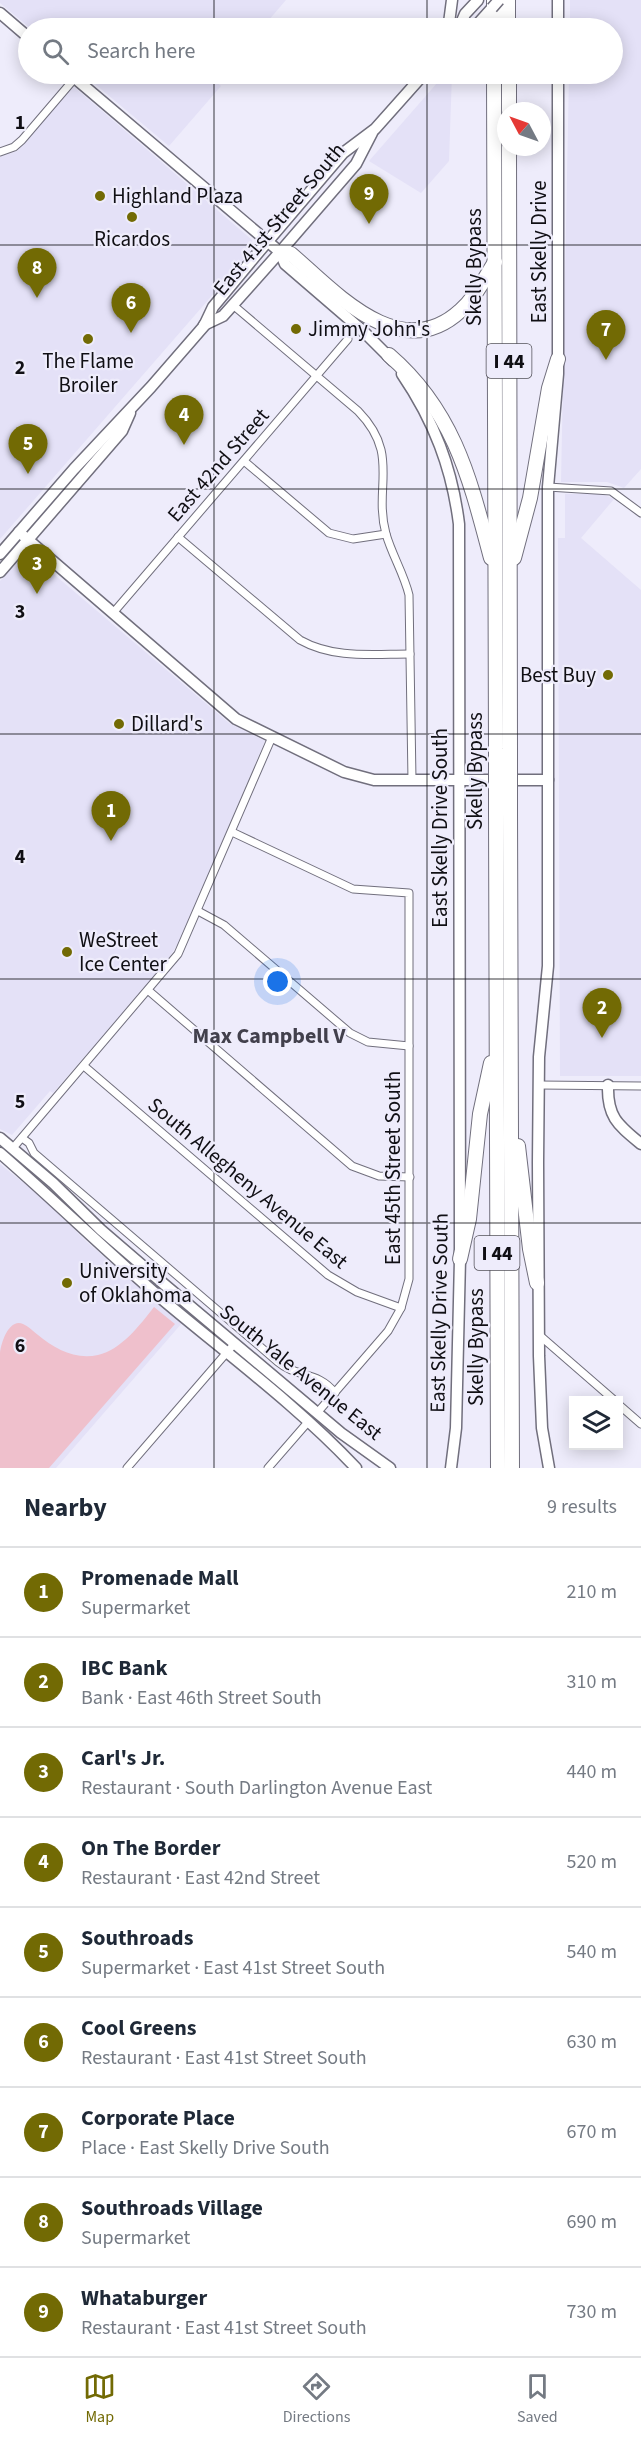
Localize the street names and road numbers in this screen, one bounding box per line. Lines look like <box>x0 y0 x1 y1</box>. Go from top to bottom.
street label: East 41st Street South <box>206 136 352 302</box>
street label: East Skelly Drive <box>524 180 554 324</box>
street label: Skelly Bypass <box>459 208 489 326</box>
road number: I 44 <box>486 344 532 378</box>
street label: East 42nd Street <box>162 403 274 527</box>
street label: Skelly Bypass <box>460 712 490 830</box>
street label: East Skelly Drive South <box>425 728 455 928</box>
street label: East 45th Street South <box>378 1071 408 1265</box>
street label: South Allegheny Avenue East <box>141 1090 355 1276</box>
street label: East Skelly Drive South <box>422 1213 456 1413</box>
road number: I 44 <box>474 1236 520 1270</box>
street label: Skelly Bypass <box>461 1288 491 1406</box>
street label: South Yale Avenue East <box>213 1297 389 1447</box>

